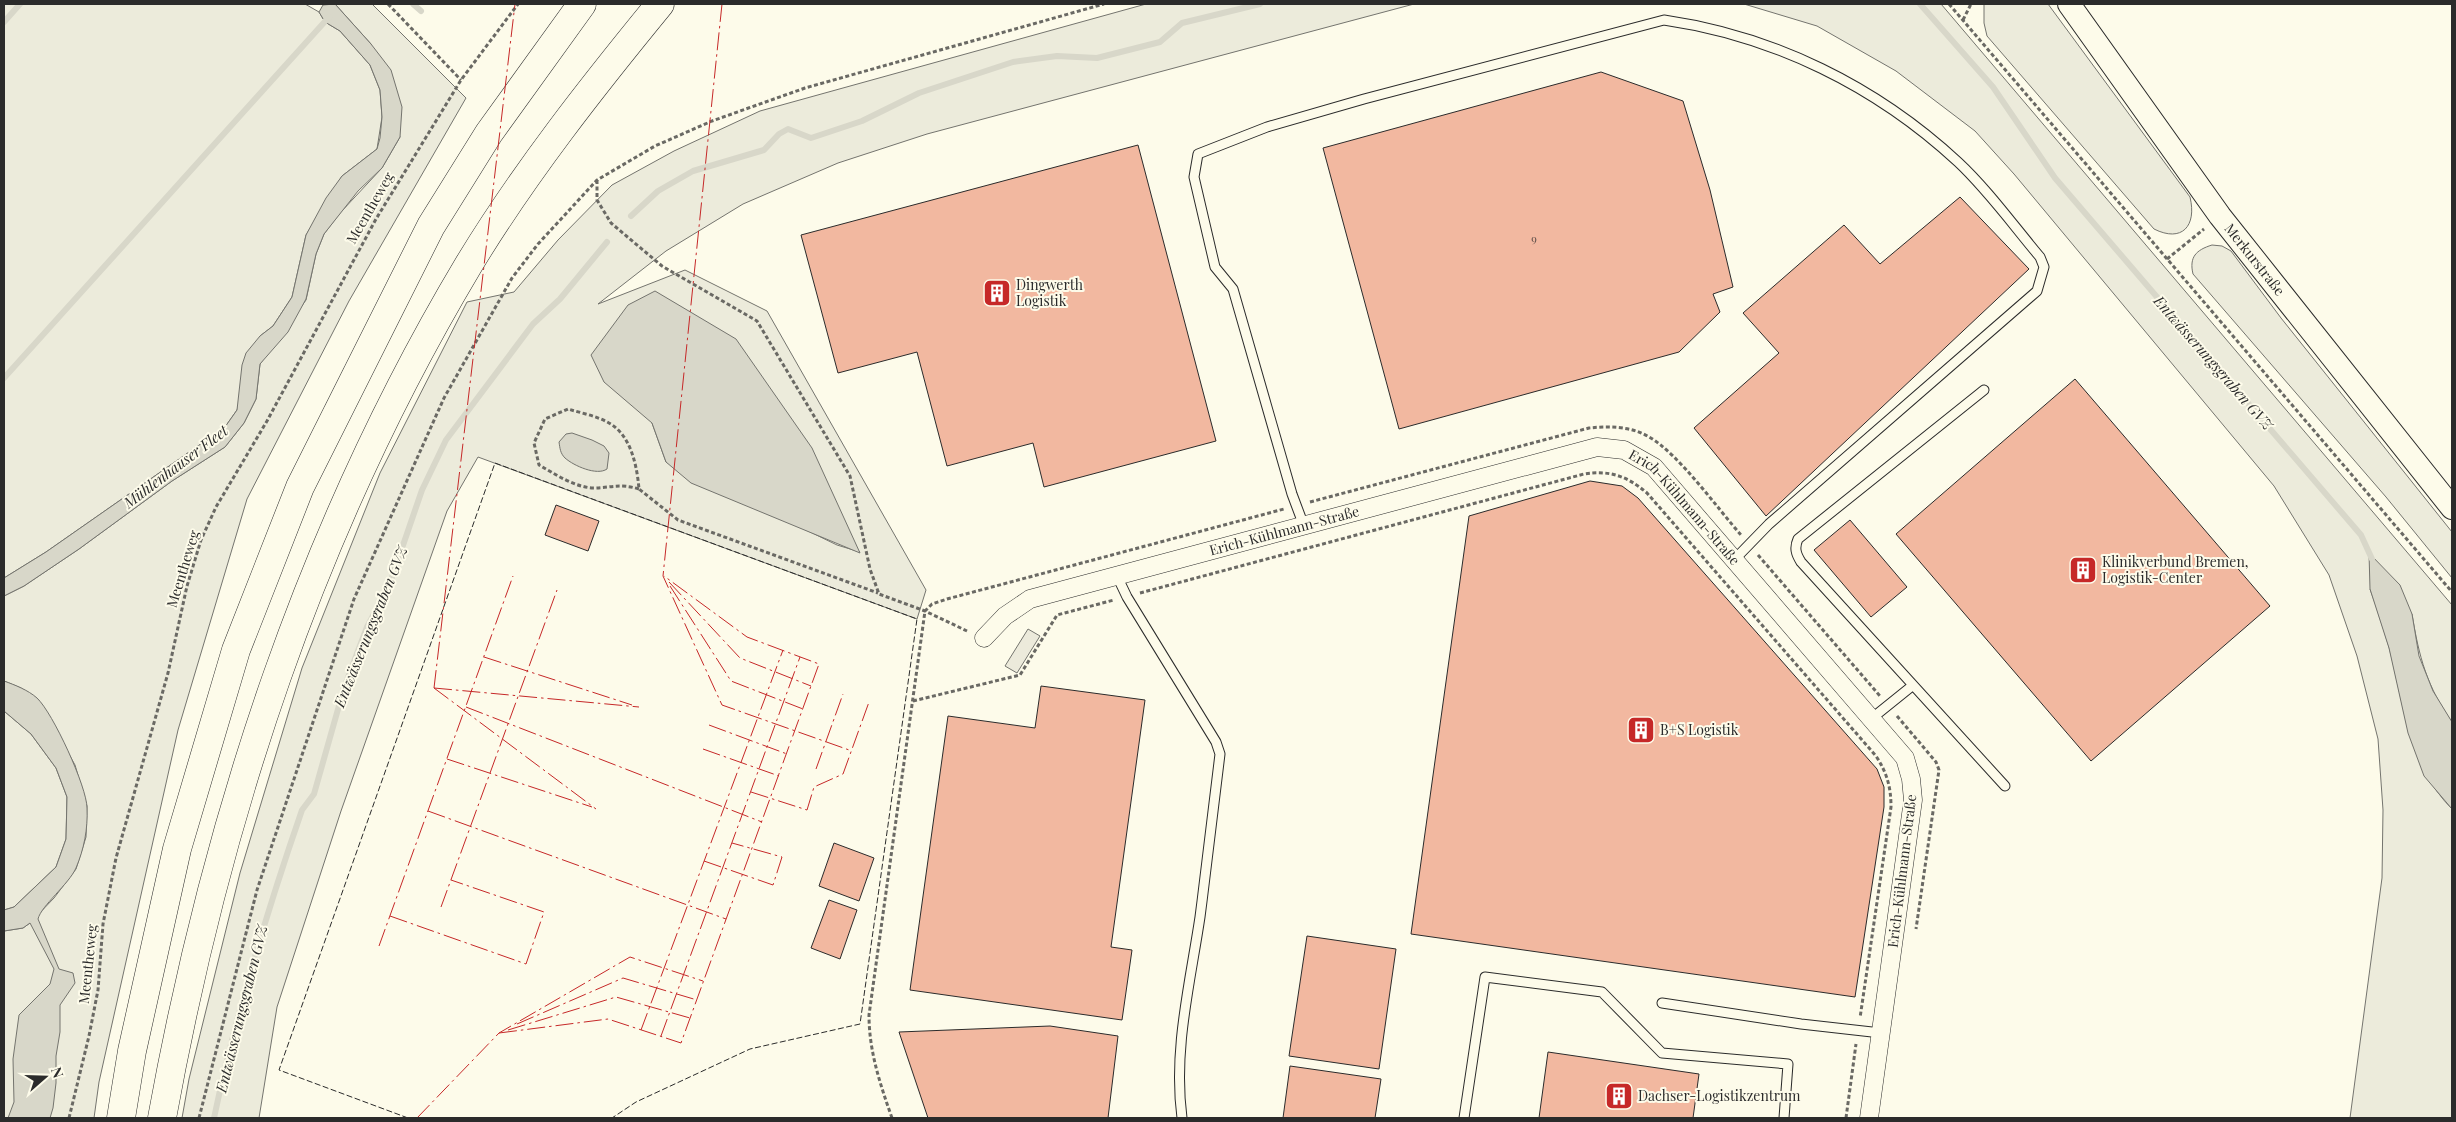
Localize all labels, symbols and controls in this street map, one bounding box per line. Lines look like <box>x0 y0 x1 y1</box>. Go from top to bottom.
street label: Meentheweg <box>341 168 398 247</box>
street label: Merkurstraße <box>2221 219 2289 299</box>
house number: 9 <box>1531 231 1537 246</box>
place label: Dingwerth Logistik <box>1016 275 1084 310</box>
building icon: Dingwerth Logistik <box>982 278 1012 308</box>
water label: Entwässerungsgraben GVZ <box>2149 290 2278 435</box>
water label: Mühlenhauser Fleet <box>118 420 232 513</box>
street label: Erich-Kühlmann-Straße <box>1626 445 1744 569</box>
street label: Erich-Kühlmann-Straße <box>1207 501 1361 559</box>
street label: Meentheweg <box>162 527 203 610</box>
water label: Entwässerungsgraben GVZ <box>328 542 412 711</box>
place label: Klinikverbund Bremen, Logistik-Center <box>2102 552 2248 587</box>
building icon: Klinikverbund Bremen, Logistik-Center <box>2068 555 2098 585</box>
building icon: B+S Logistik <box>1626 715 1656 745</box>
place label: B+S Logistik <box>1660 720 1739 739</box>
street label: Erich-Kühlmann-Straße <box>1883 793 1920 949</box>
water label: Entwässerungsgraben GVZ <box>210 922 272 1096</box>
street label: Meentheweg <box>74 923 101 1005</box>
north arrow <box>20 1052 70 1102</box>
text: N <box>47 1064 68 1080</box>
building icon: Dachser-Logistikzentrum <box>1604 1081 1634 1111</box>
place label: Dachser-Logistikzentrum <box>1638 1086 1801 1105</box>

